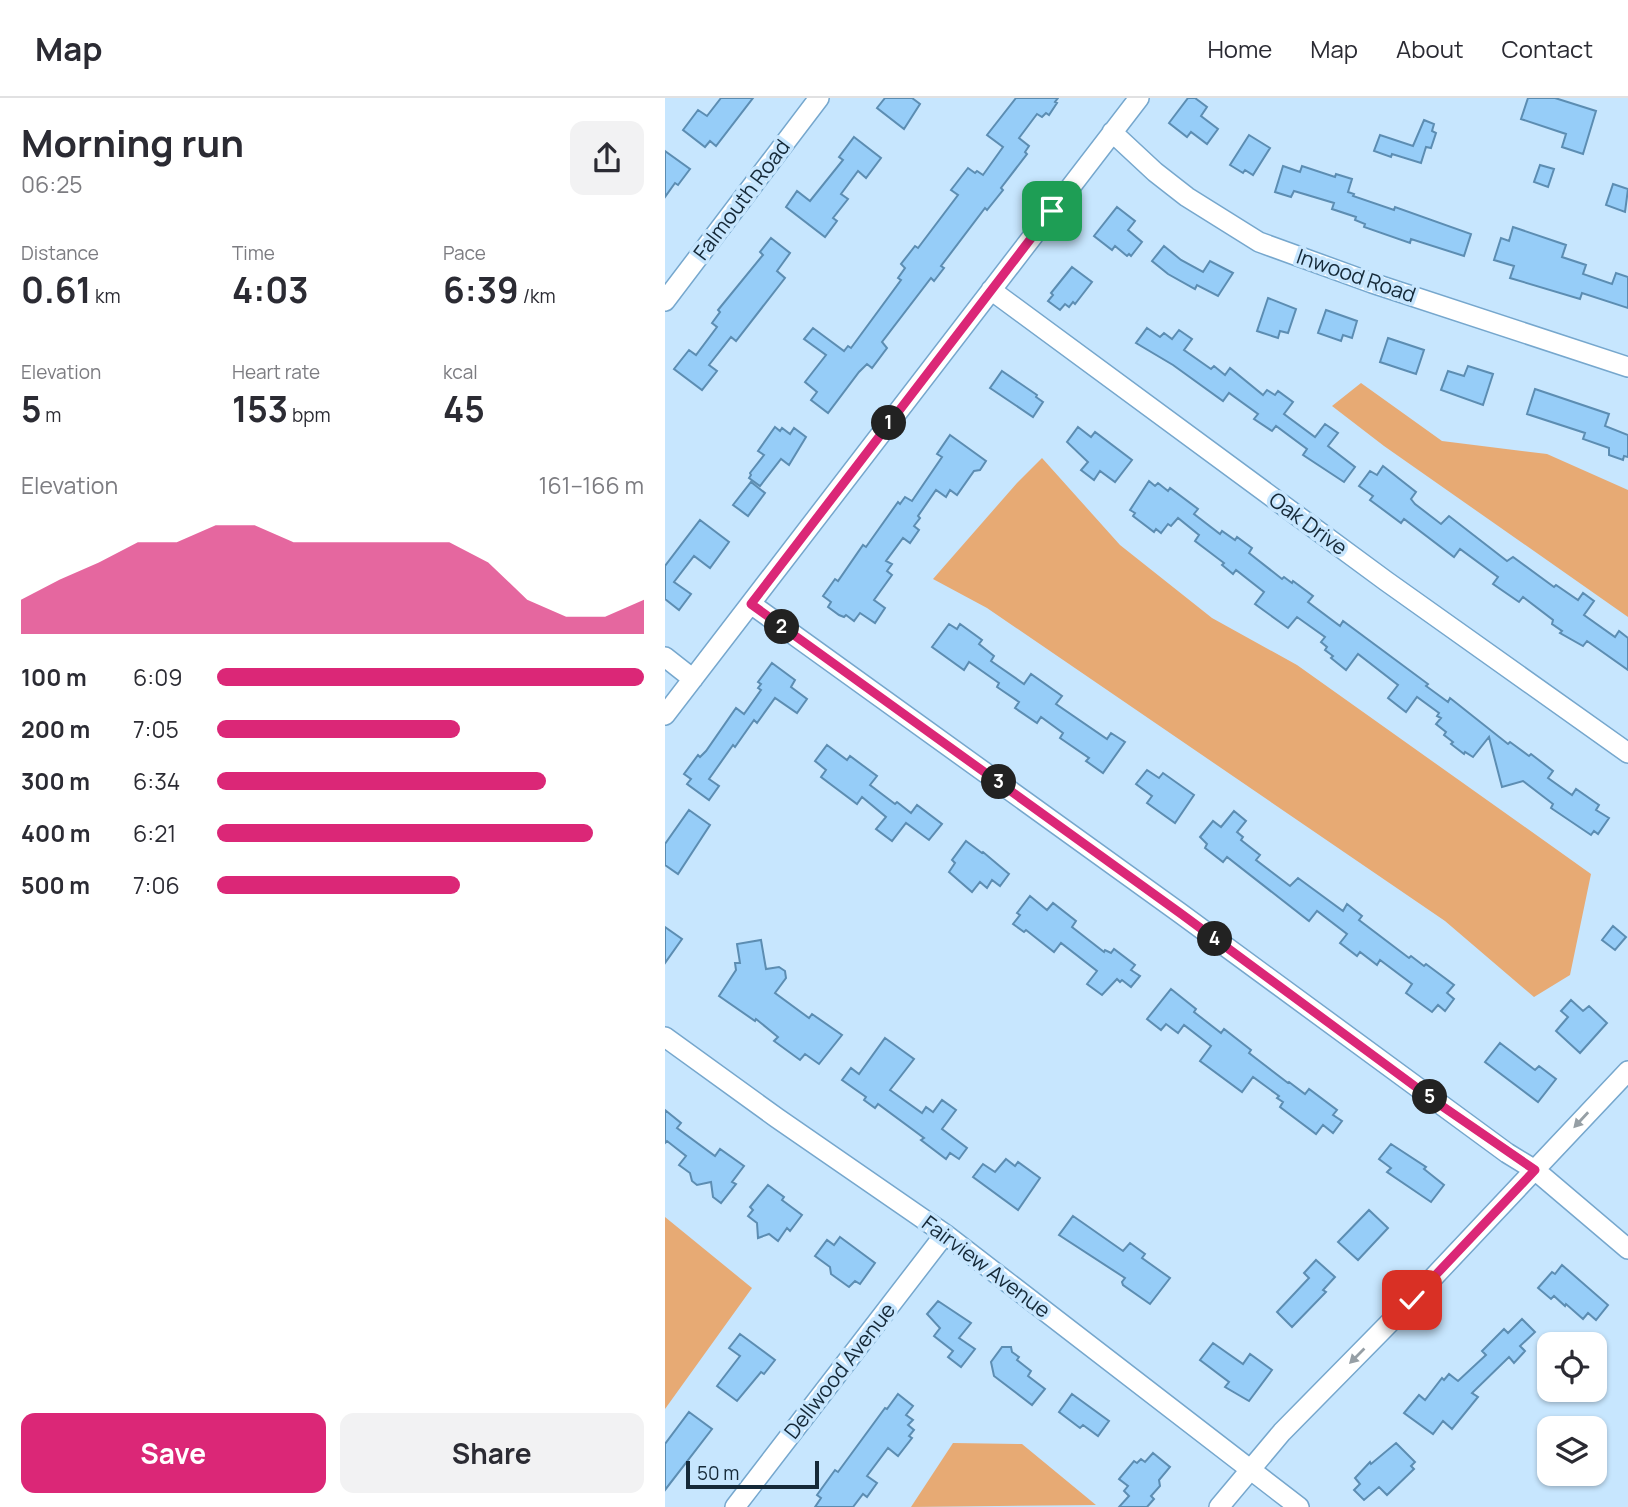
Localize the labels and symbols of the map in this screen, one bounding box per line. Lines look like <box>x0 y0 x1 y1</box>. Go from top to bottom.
street label: Falmouth Road <box>687 133 796 265</box>
pin <box>1022 181 1082 241</box>
street label: Inwood Road <box>1293 242 1420 309</box>
pin: 1 <box>871 406 907 440</box>
street label: Oak Drive <box>1264 485 1353 561</box>
pin: 2 <box>765 610 799 644</box>
pin: 3 <box>981 764 1017 800</box>
pin: 4 <box>1197 922 1233 956</box>
pin: 5 <box>1413 1080 1447 1114</box>
one-way arrow <box>1574 1111 1590 1128</box>
street label: Fairview Avenue <box>917 1209 1056 1324</box>
pin <box>1382 1270 1442 1330</box>
street label: Dellwood Avenue <box>777 1297 901 1444</box>
one-way arrow <box>1349 1347 1365 1364</box>
scale bar <box>686 1458 819 1490</box>

